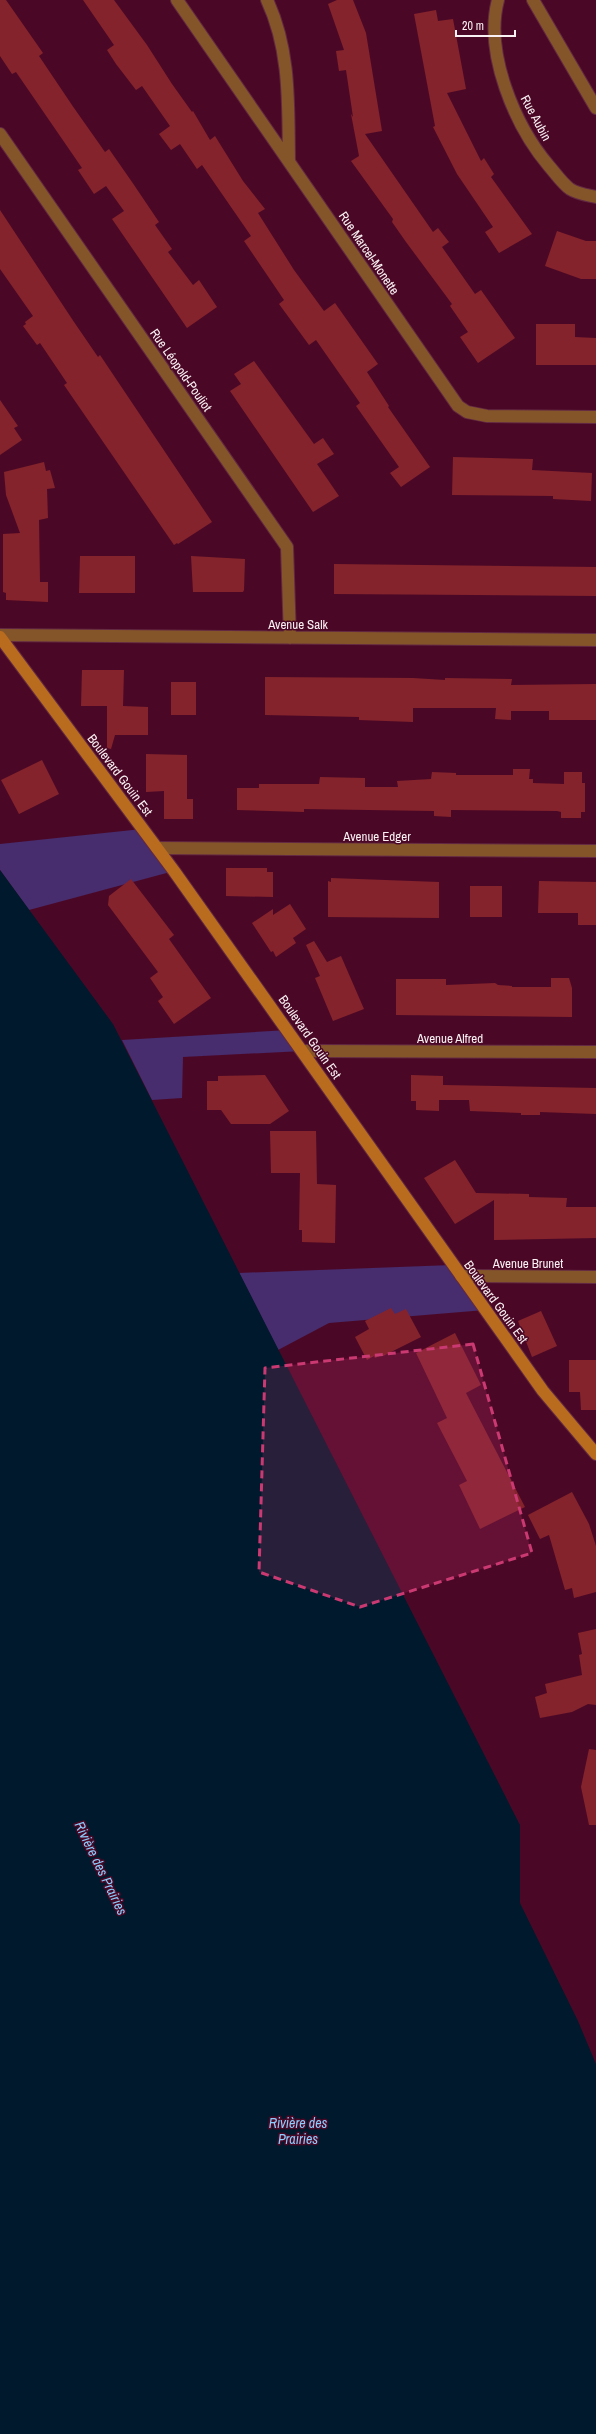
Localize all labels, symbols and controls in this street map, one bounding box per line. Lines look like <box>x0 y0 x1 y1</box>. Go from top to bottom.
scale bar <box>456 12 515 38</box>
text: 20 m <box>462 18 484 34</box>
street label: Rue Aubin <box>517 92 555 144</box>
street label: Rue Marcel-Monette <box>335 208 403 298</box>
street label: Rue Léopold-Pouliot <box>146 325 216 415</box>
street label: Avenue Salk <box>267 616 329 633</box>
street label: Boulevard Gouin Est <box>84 731 156 819</box>
street label: Avenue Edger <box>342 828 411 845</box>
street label: Boulevard Gouin Est <box>275 992 345 1082</box>
street label: Avenue Alfred <box>416 1030 483 1047</box>
street label: Avenue Brunet <box>492 1255 563 1272</box>
street label: Boulevard Gouin Est <box>460 1257 532 1347</box>
water label: Rivière des Prairies <box>71 1818 132 1918</box>
water label: Rivière des Prairies <box>269 2114 328 2148</box>

